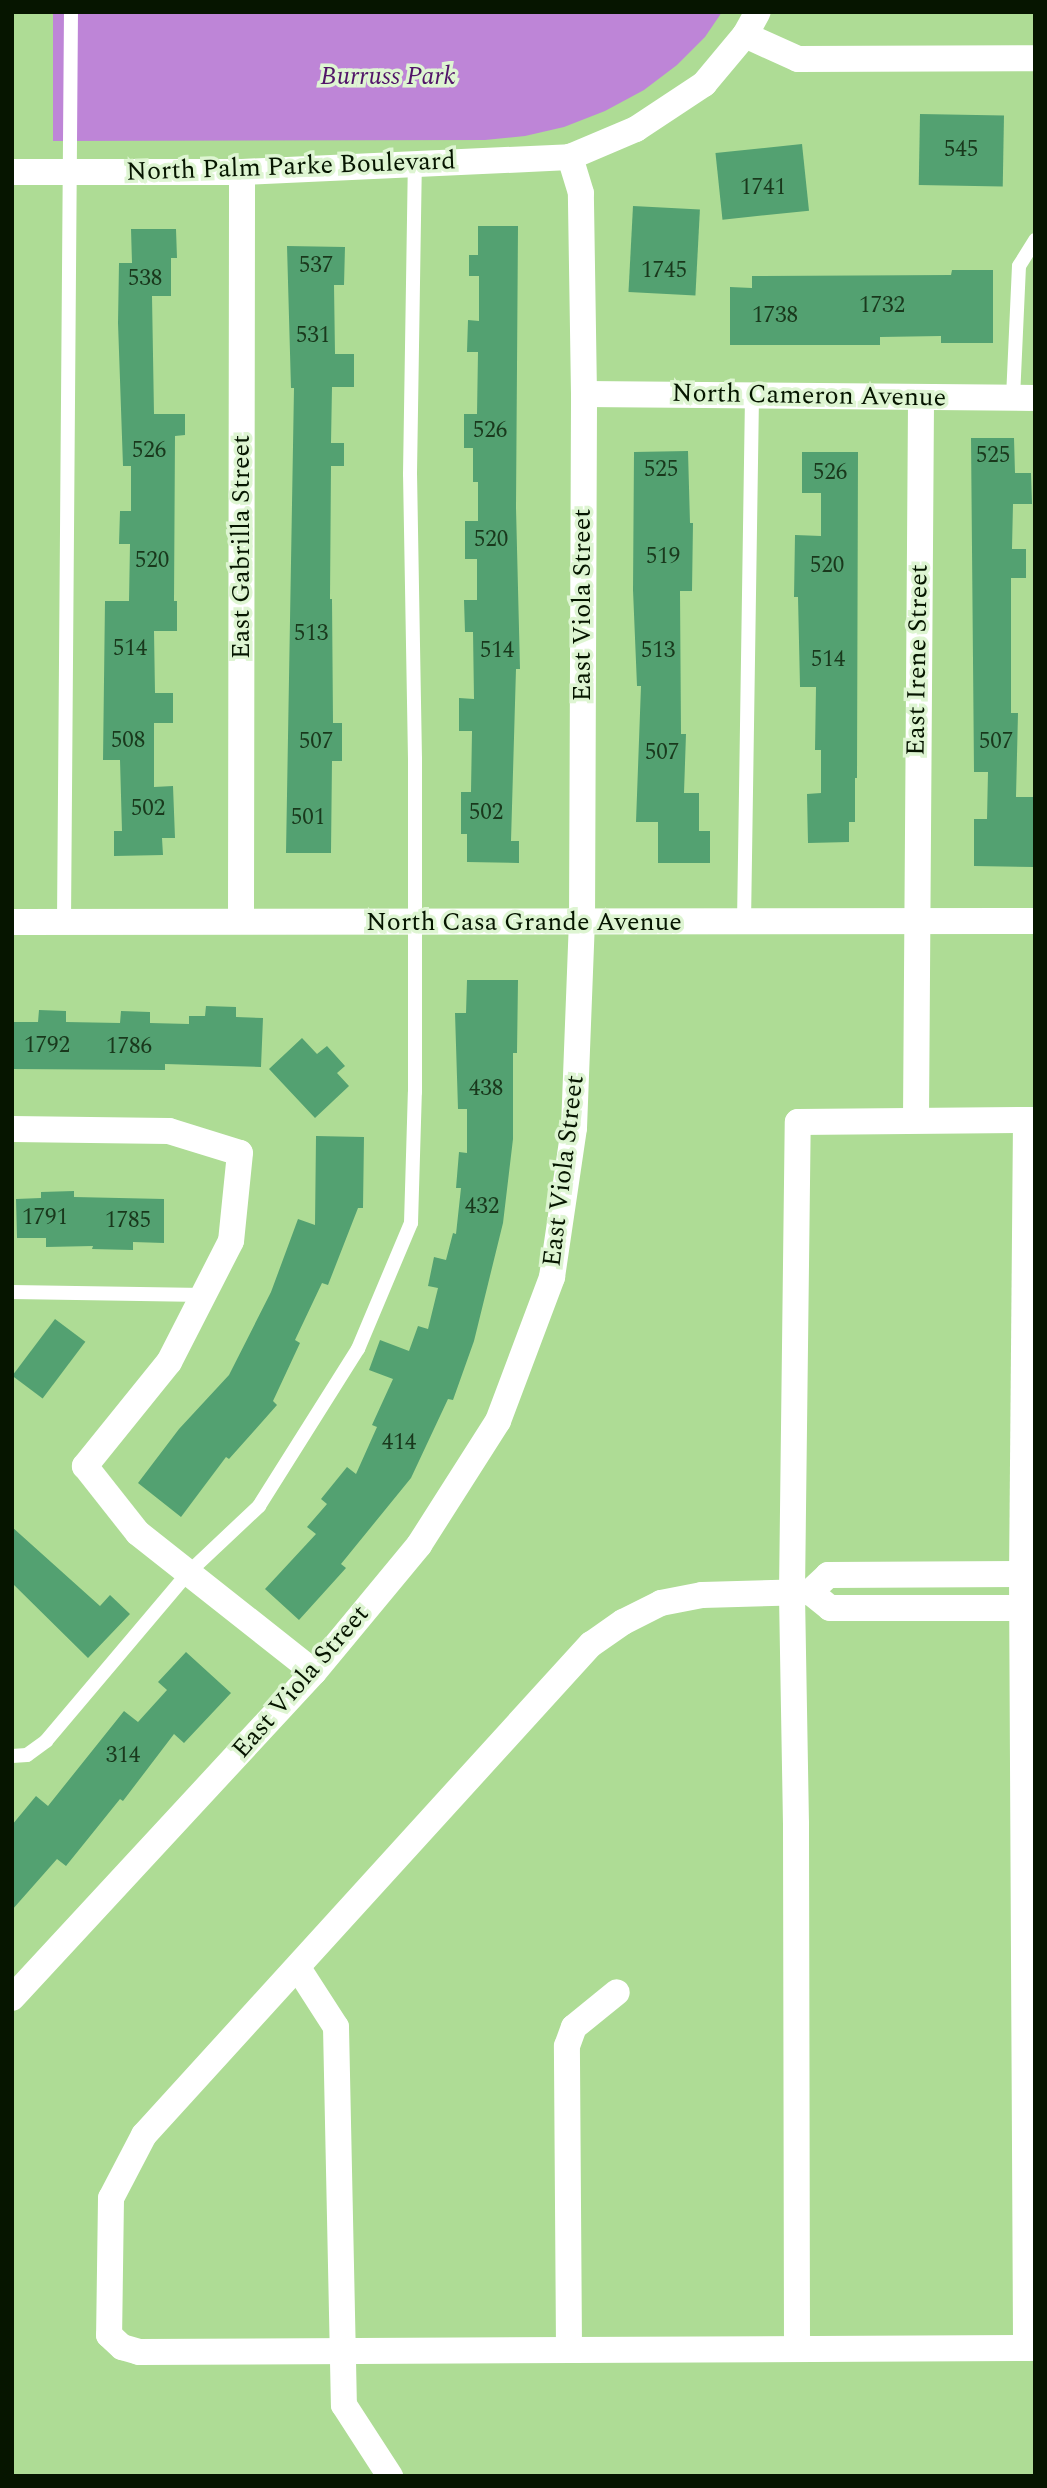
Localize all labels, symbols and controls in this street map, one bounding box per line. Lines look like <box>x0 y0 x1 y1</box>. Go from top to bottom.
park label: Burruss Park <box>320 61 456 93</box>
house number: 545 <box>944 136 978 164</box>
street label: North Palm Parke Boulevard <box>126 146 456 188</box>
house number: 1741 <box>740 174 786 202</box>
house number: 537 <box>299 252 333 280</box>
house number: 1745 <box>641 257 687 285</box>
house number: 538 <box>128 265 162 293</box>
house number: 1732 <box>859 292 905 320</box>
house number: 1738 <box>752 302 798 330</box>
house number: 531 <box>296 322 330 350</box>
street label: North Cameron Avenue <box>672 378 946 414</box>
house number: 526 <box>473 417 507 445</box>
street label: East Gabrilla Street <box>226 435 258 659</box>
house number: 526 <box>132 437 166 465</box>
house number: 525 <box>976 442 1010 470</box>
house number: 525 <box>644 456 678 484</box>
house number: 526 <box>813 459 847 487</box>
street label: East Viola Street <box>567 509 599 701</box>
house number: 520 <box>474 526 508 554</box>
house number: 519 <box>646 543 680 571</box>
house number: 520 <box>135 547 169 575</box>
house number: 520 <box>810 552 844 580</box>
street label: East Irene Street <box>901 564 935 756</box>
house number: 513 <box>294 620 328 648</box>
house number: 514 <box>113 635 147 663</box>
house number: 514 <box>480 637 514 665</box>
house number: 513 <box>641 637 675 665</box>
house number: 514 <box>811 646 845 674</box>
house number: 508 <box>111 727 145 755</box>
house number: 507 <box>299 728 333 756</box>
house number: 507 <box>979 728 1013 756</box>
house number: 507 <box>645 739 679 767</box>
house number: 502 <box>131 795 165 823</box>
house number: 502 <box>469 799 503 827</box>
house number: 501 <box>291 804 325 832</box>
street label: North Casa Grande Avenue <box>366 907 682 939</box>
house number: 1792 <box>24 1032 70 1060</box>
house number: 1786 <box>106 1033 152 1061</box>
street label: East Viola Street <box>537 1073 591 1269</box>
house number: 438 <box>469 1075 503 1103</box>
house number: 432 <box>465 1193 499 1221</box>
house number: 1791 <box>22 1204 68 1232</box>
house number: 1785 <box>105 1207 151 1235</box>
house number: 414 <box>382 1429 416 1457</box>
street label: East Viola Street <box>226 1599 376 1765</box>
house number: 314 <box>106 1742 140 1770</box>

